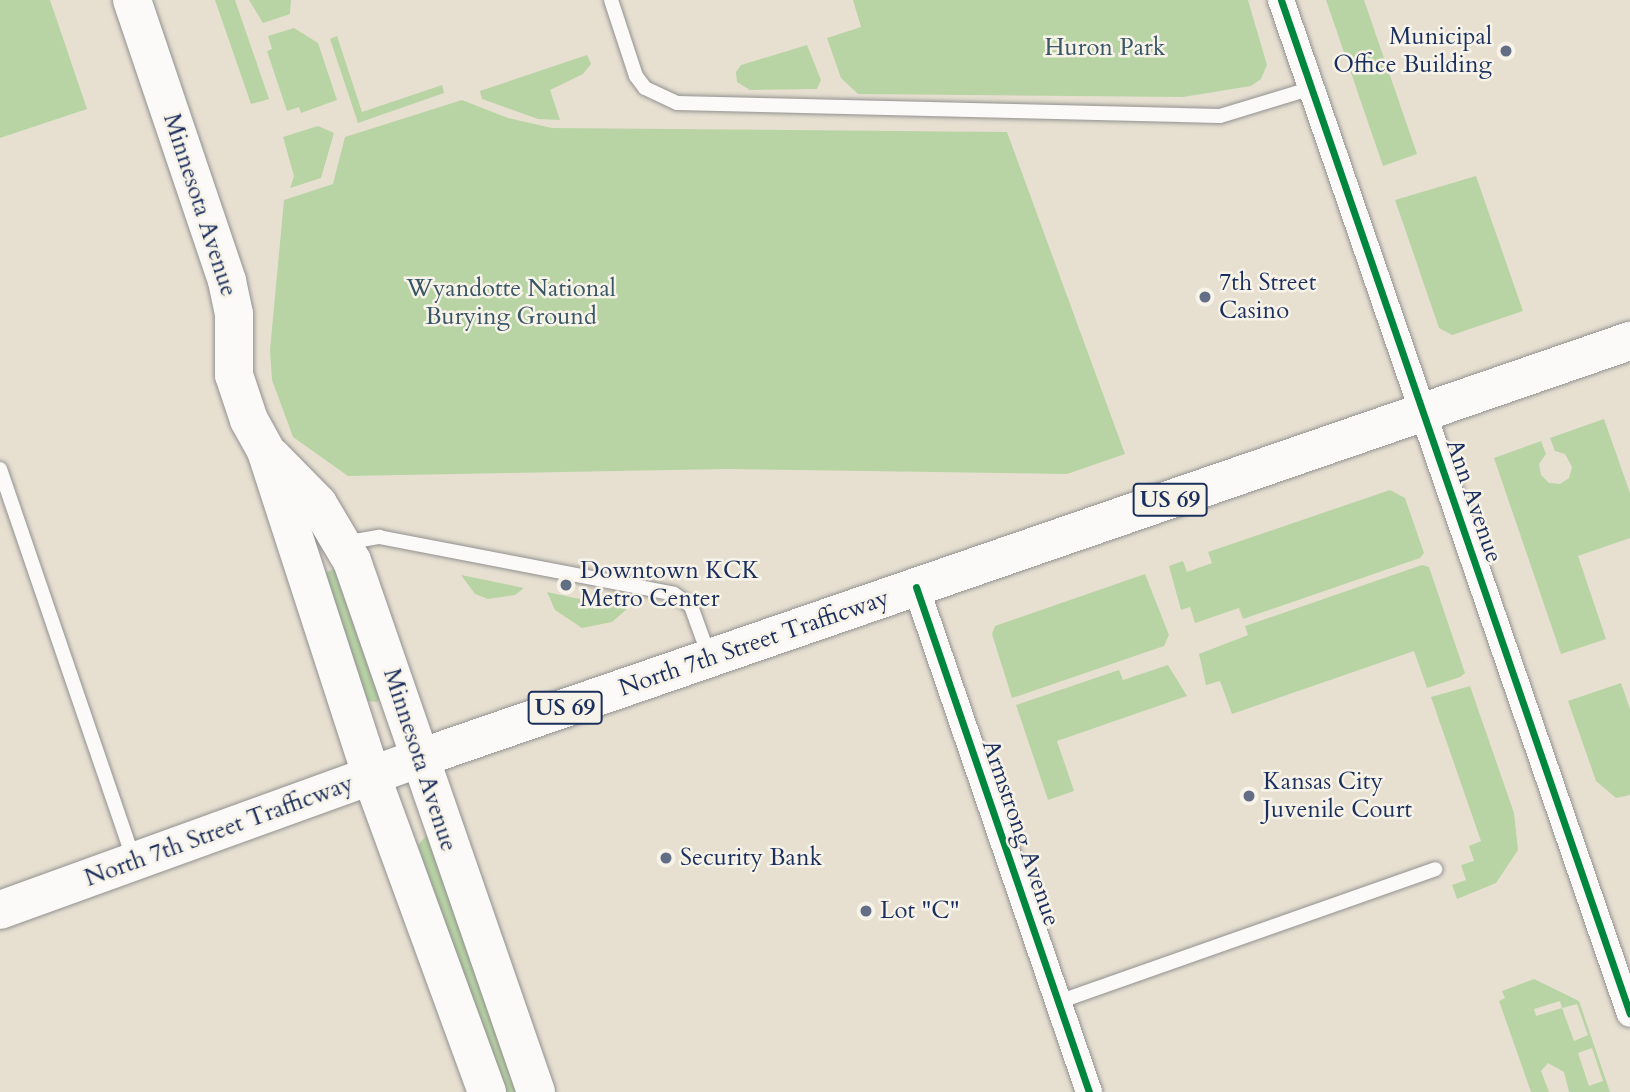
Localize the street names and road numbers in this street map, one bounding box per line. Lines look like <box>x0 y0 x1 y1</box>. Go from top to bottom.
street label: Minnesota Avenue <box>157 110 243 300</box>
street label: Ann Avenue <box>1439 436 1509 566</box>
road number: US 69 <box>1132 480 1208 520</box>
street label: North 7th Street Trafficway <box>615 583 893 703</box>
street label: Minnesota Avenue <box>377 665 463 855</box>
road number: US 69 <box>526 688 604 728</box>
street label: Armstrong Avenue <box>976 736 1066 930</box>
street label: North 7th Street Trafficway <box>81 769 357 893</box>

